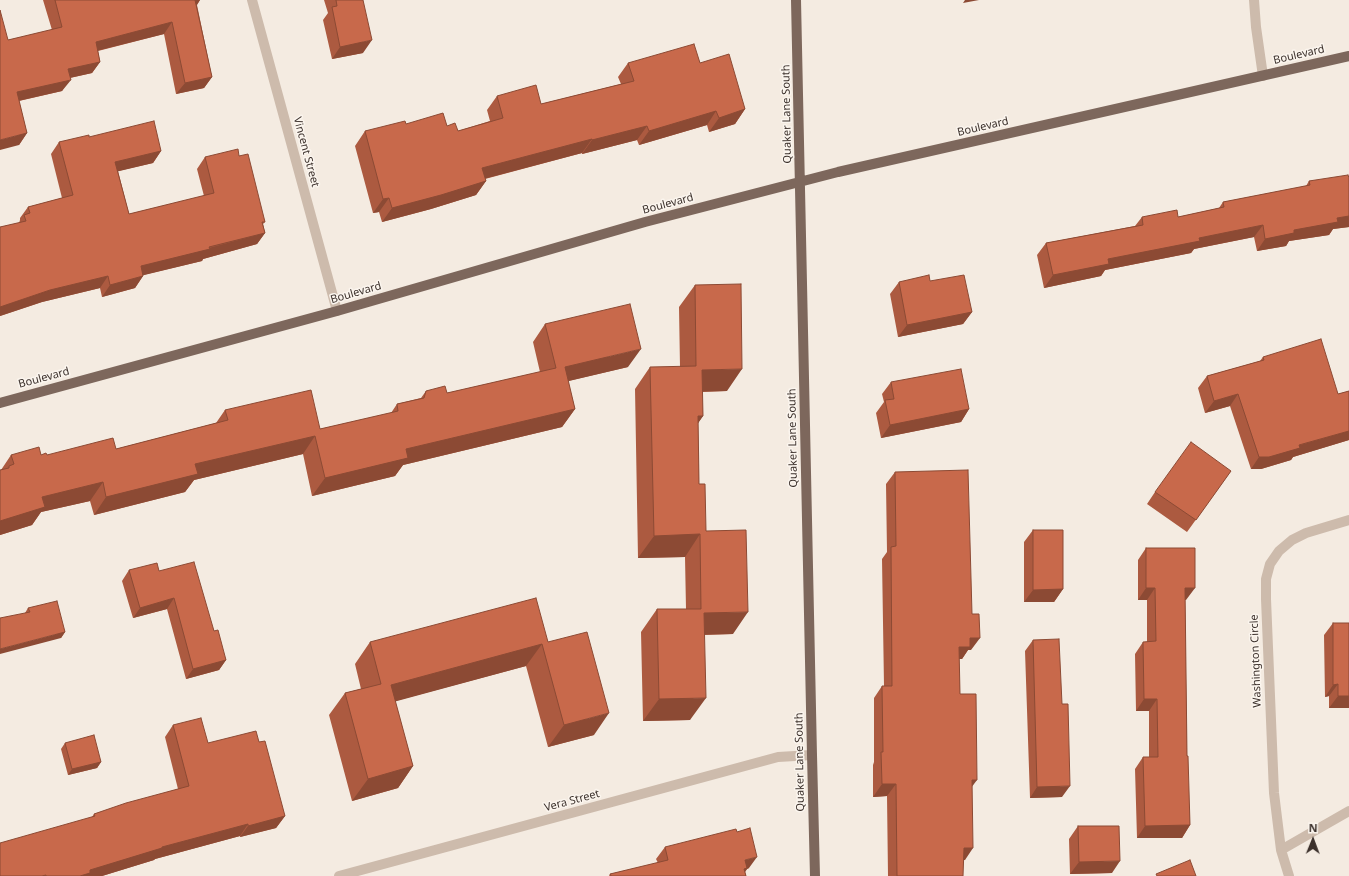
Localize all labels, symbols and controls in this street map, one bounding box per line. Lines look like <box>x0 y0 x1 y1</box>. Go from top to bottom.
street label: Boulevard <box>1272 43 1326 67</box>
street label: Quaker Lane South <box>780 64 794 164</box>
street label: Vincent Street <box>290 115 322 189</box>
street label: Boulevard <box>956 115 1010 139</box>
street label: Boulevard <box>641 191 695 217</box>
street label: Boulevard <box>329 279 383 307</box>
street label: Boulevard <box>17 365 71 391</box>
street label: Quaker Lane South <box>786 388 800 488</box>
street label: Washington Circle <box>1248 614 1264 708</box>
street label: Quaker Lane South <box>793 712 807 812</box>
street label: Vera Street <box>543 787 601 815</box>
north arrow <box>1293 820 1333 860</box>
text: N <box>1309 820 1318 835</box>

